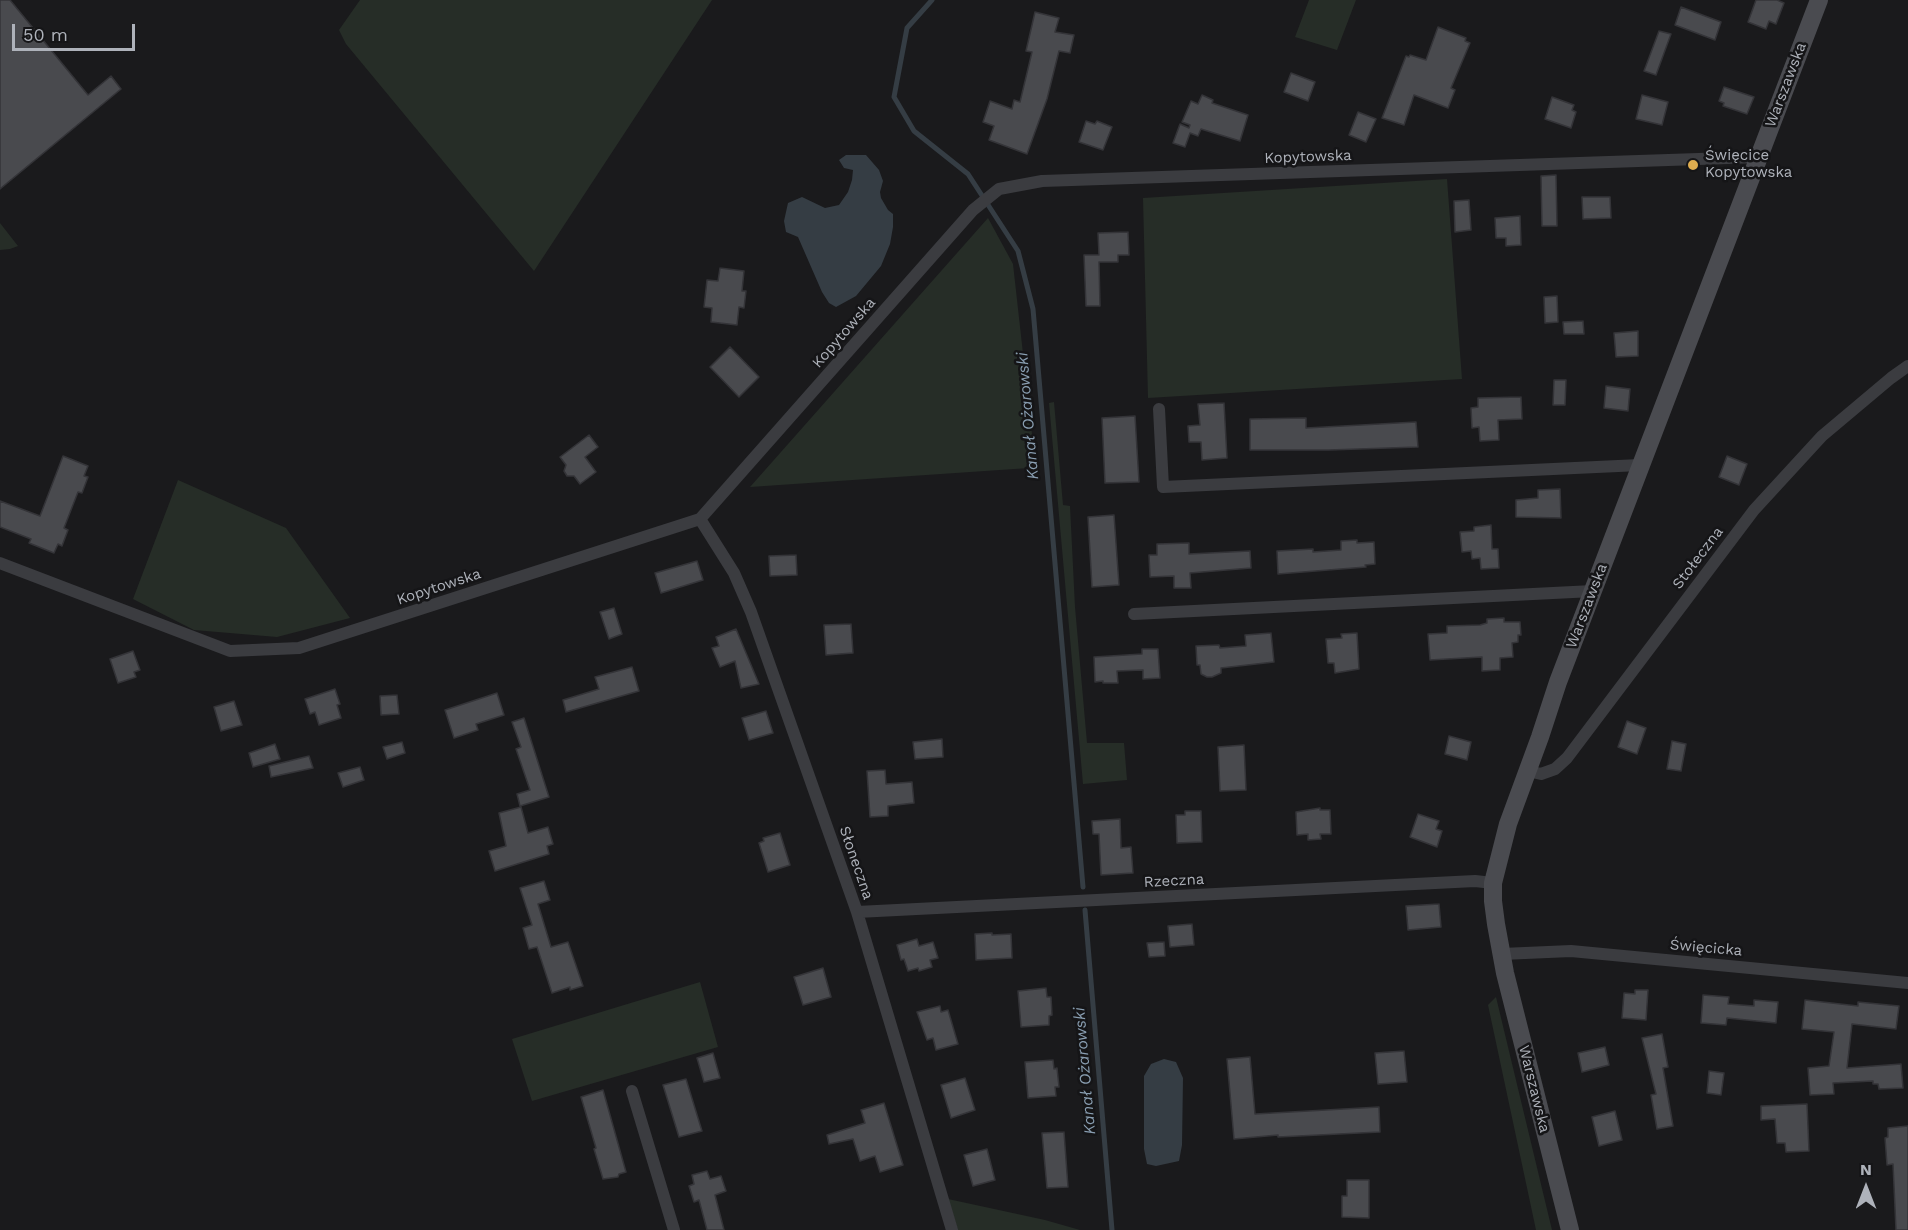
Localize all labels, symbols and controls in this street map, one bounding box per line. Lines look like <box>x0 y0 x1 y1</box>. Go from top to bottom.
scale bar <box>15 12 138 50</box>
text: 50 m <box>23 24 68 45</box>
street label: Warszawska <box>1762 40 1810 130</box>
street label: Kopytowska <box>1264 146 1352 168</box>
place label: Święcice Kopytowska <box>1705 147 1792 182</box>
marker: Święcice Kopytowska <box>1686 158 1700 172</box>
street label: Kopytowska <box>809 294 879 372</box>
water label: Kanał Ożarowski <box>1013 352 1043 480</box>
street label: Stołeczna <box>1669 523 1727 593</box>
street label: Warszawska <box>1563 561 1611 651</box>
street label: Kopytowska <box>395 565 483 609</box>
street label: Słoneczna <box>835 824 877 902</box>
street label: Rzeczna <box>1143 870 1205 892</box>
street label: Święcicka <box>1669 936 1743 960</box>
water label: Kanał Ożarowski <box>1070 1007 1100 1135</box>
street label: Warszawska <box>1514 1043 1554 1135</box>
north arrow <box>1836 1158 1896 1218</box>
text: N <box>1860 1160 1872 1179</box>

